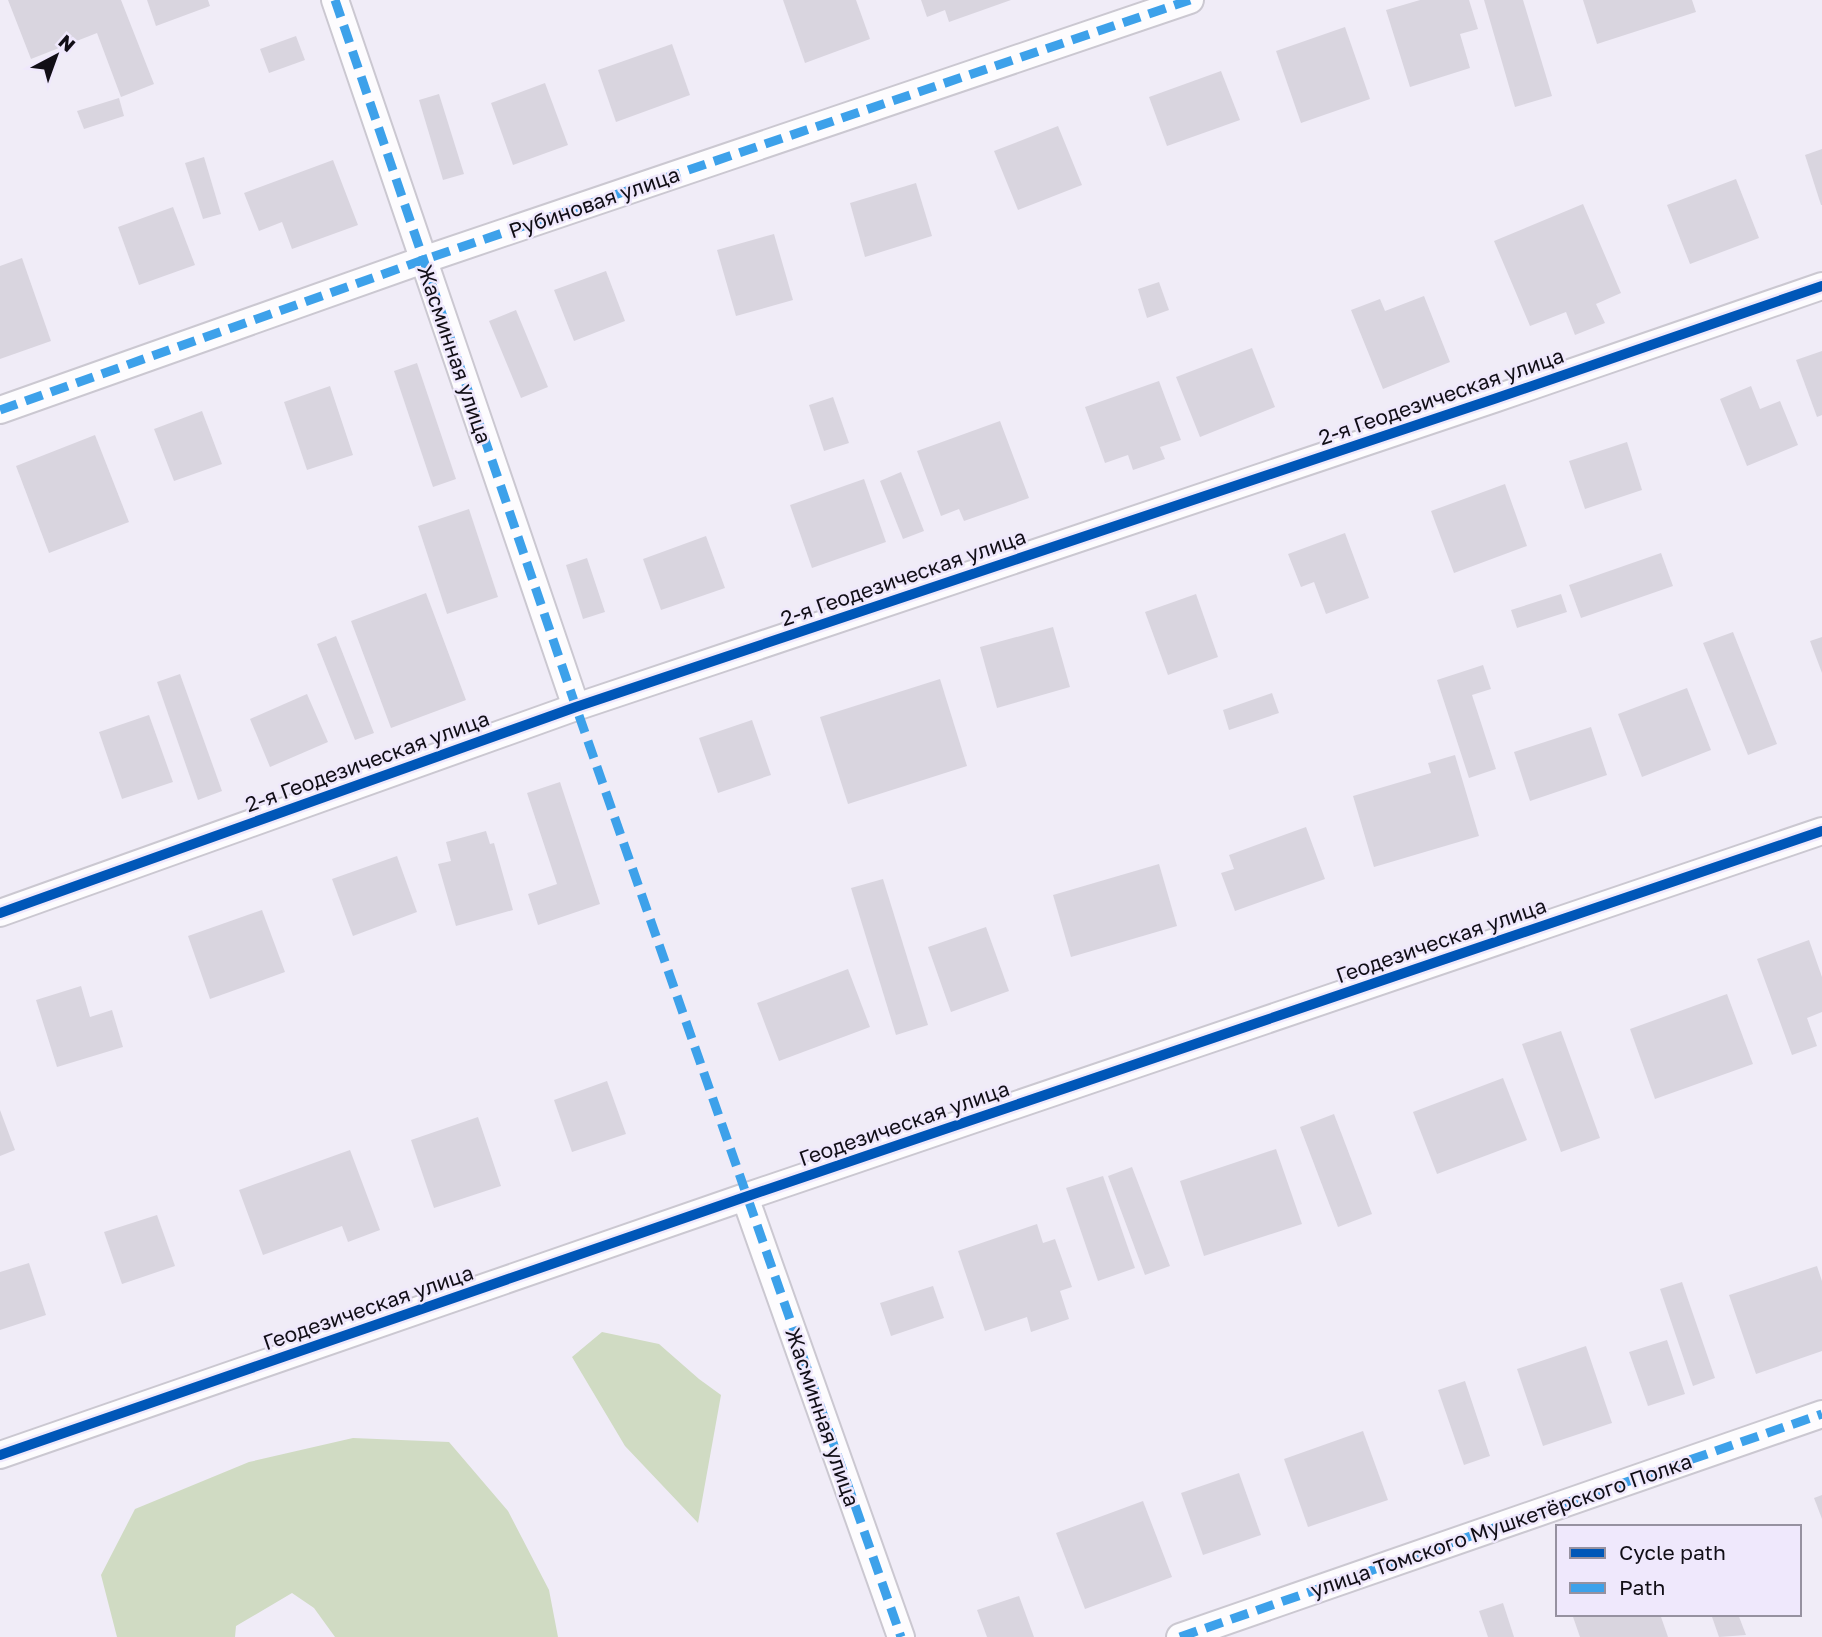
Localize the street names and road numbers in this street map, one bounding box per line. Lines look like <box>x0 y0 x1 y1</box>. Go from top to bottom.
street label: Рубиновая улица <box>505 161 683 243</box>
street label: Жасминная улица <box>412 261 498 447</box>
street label: 2-я Геодезическая улица <box>1315 342 1567 450</box>
street label: 2-я Геодезическая улица <box>777 523 1029 631</box>
street label: 2-я Геодезическая улица <box>241 705 493 817</box>
street label: Геодезическая улица <box>1333 892 1549 988</box>
street label: Геодезическая улица <box>796 1075 1012 1171</box>
street label: Геодезическая улица <box>260 1259 476 1355</box>
street label: Жасминная улица <box>780 1324 866 1510</box>
street label: улица Томского Мушкетёрского Полка <box>1307 1447 1695 1603</box>

